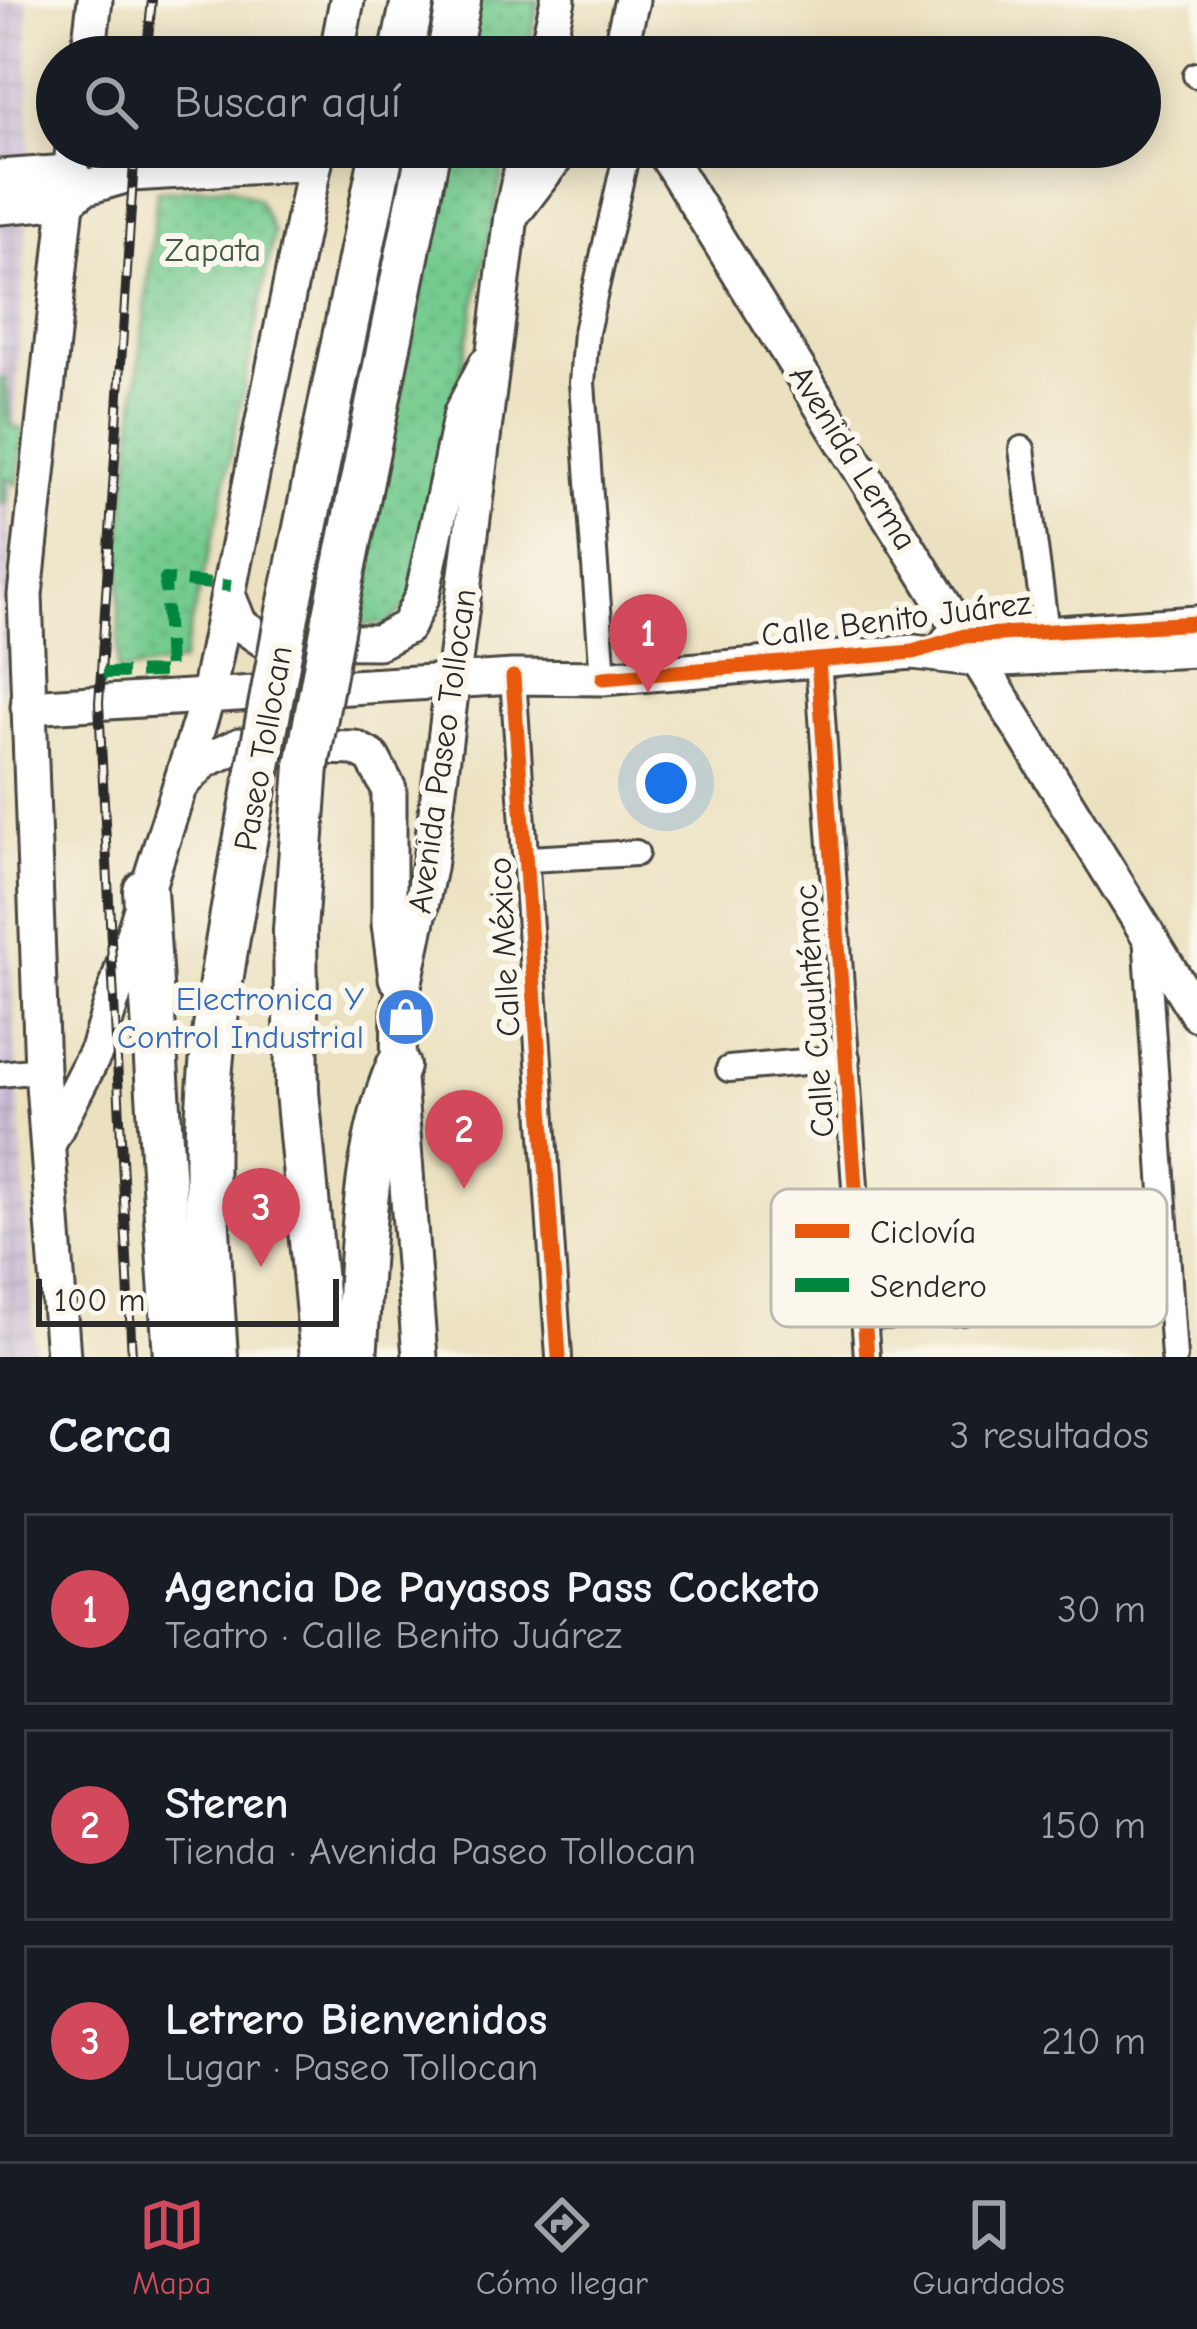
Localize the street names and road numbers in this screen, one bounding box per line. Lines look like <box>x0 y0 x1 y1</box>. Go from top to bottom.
street label: Avenida Lerma <box>781 358 925 557</box>
street label: Calle Benito Juárez <box>759 584 1033 654</box>
street label: Avenida Paseo Tollocan <box>400 586 484 916</box>
street label: Paseo Tollocan <box>226 643 300 854</box>
street label: Calle México <box>480 856 528 1038</box>
street label: Calle Cuauhtémoc <box>786 883 842 1139</box>

